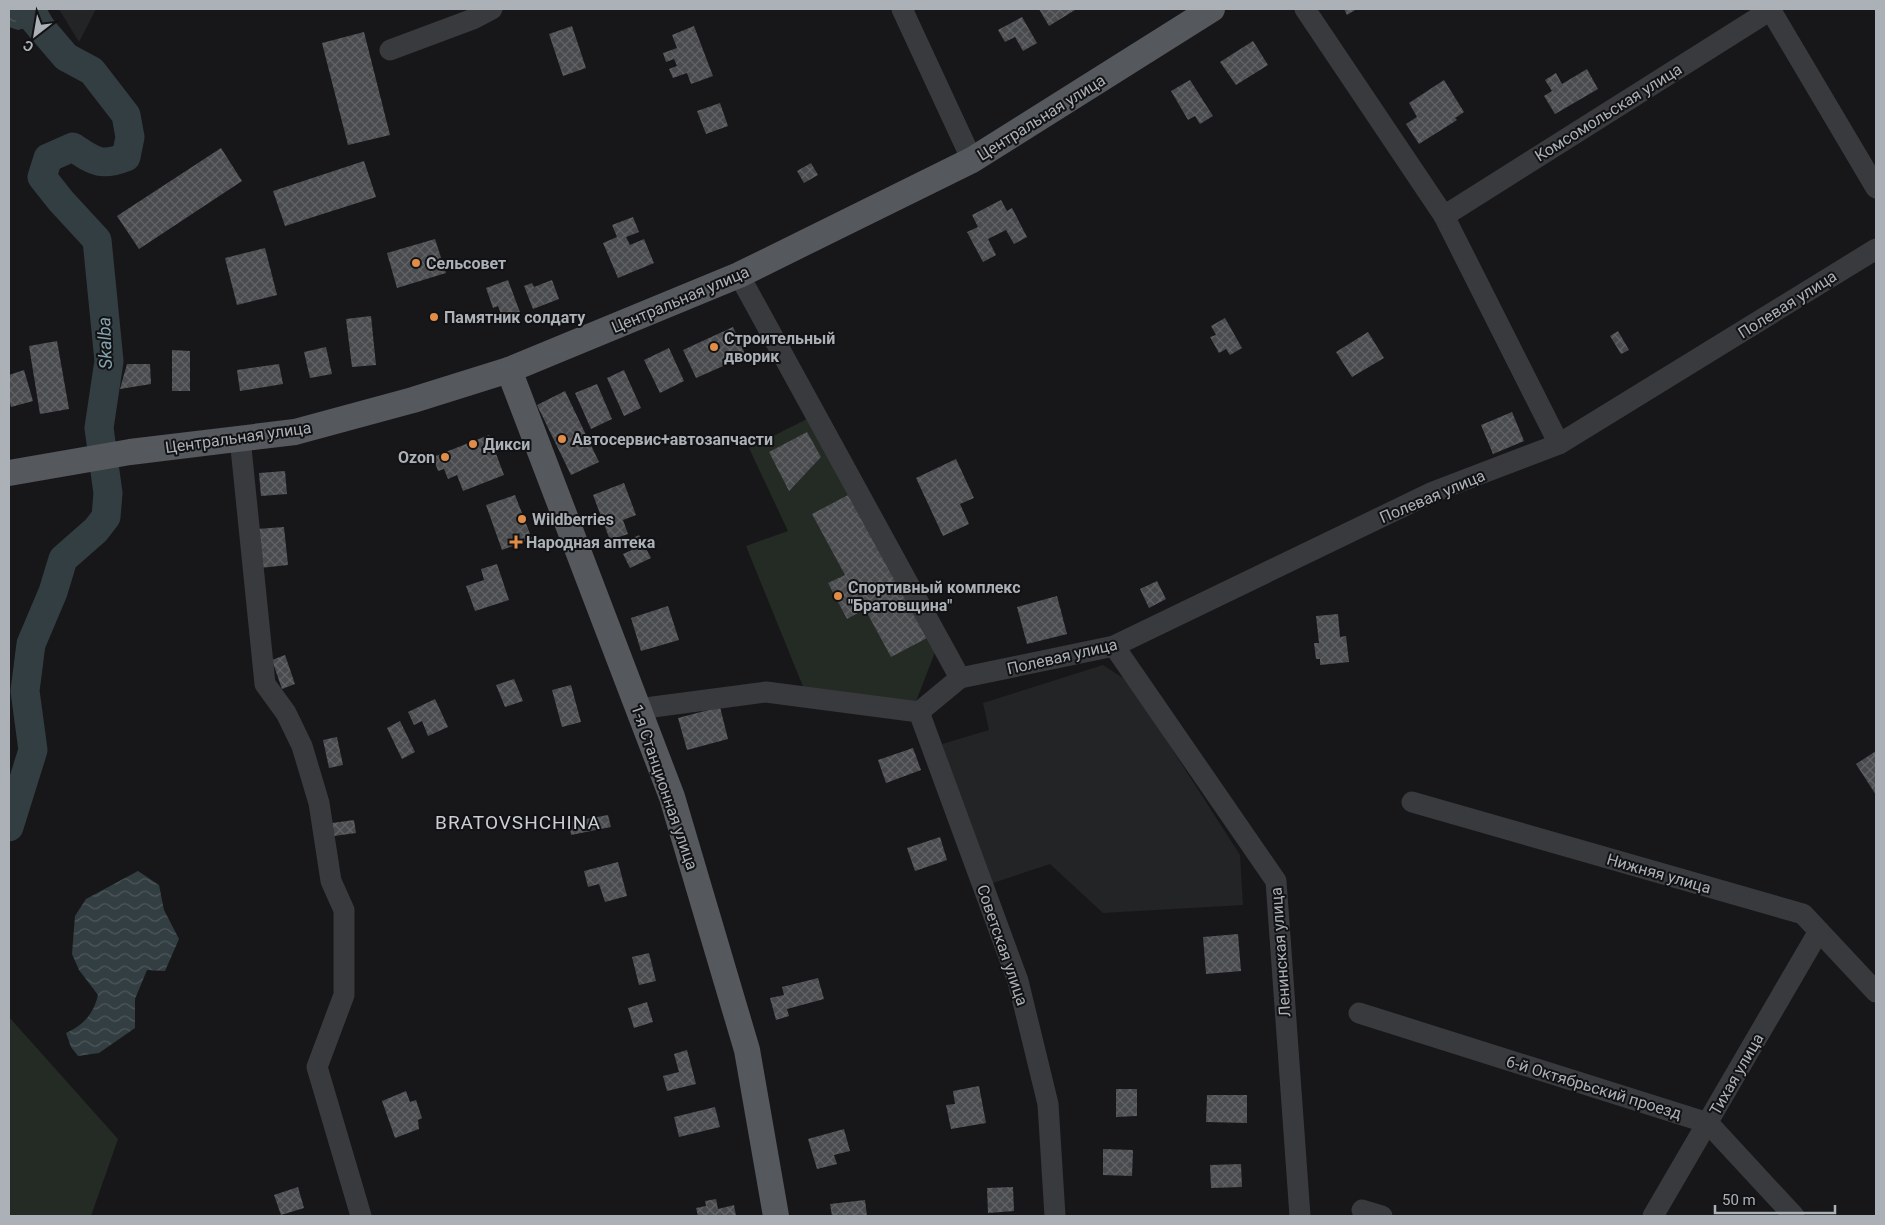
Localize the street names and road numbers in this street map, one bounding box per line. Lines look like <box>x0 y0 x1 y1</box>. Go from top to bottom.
street label: Комсомольская улица <box>1531 59 1685 165</box>
street label: Центральная улица <box>974 70 1109 165</box>
street label: Центральная улица <box>609 262 752 337</box>
street label: Полевая улица <box>1734 267 1840 342</box>
street label: Центральная улица <box>164 418 312 457</box>
street label: Полевая улица <box>1377 466 1488 527</box>
street label: Полевая улица <box>1005 635 1119 678</box>
street label: 1-я Станционная улица <box>627 702 702 872</box>
street label: Нижняя улица <box>1605 850 1713 897</box>
street label: Советская улица <box>973 882 1032 1008</box>
street label: Ленинская улица <box>1266 887 1295 1017</box>
street label: Тихая улица <box>1705 1030 1767 1119</box>
street label: 6-й Октябрьский проезд <box>1504 1052 1684 1123</box>

